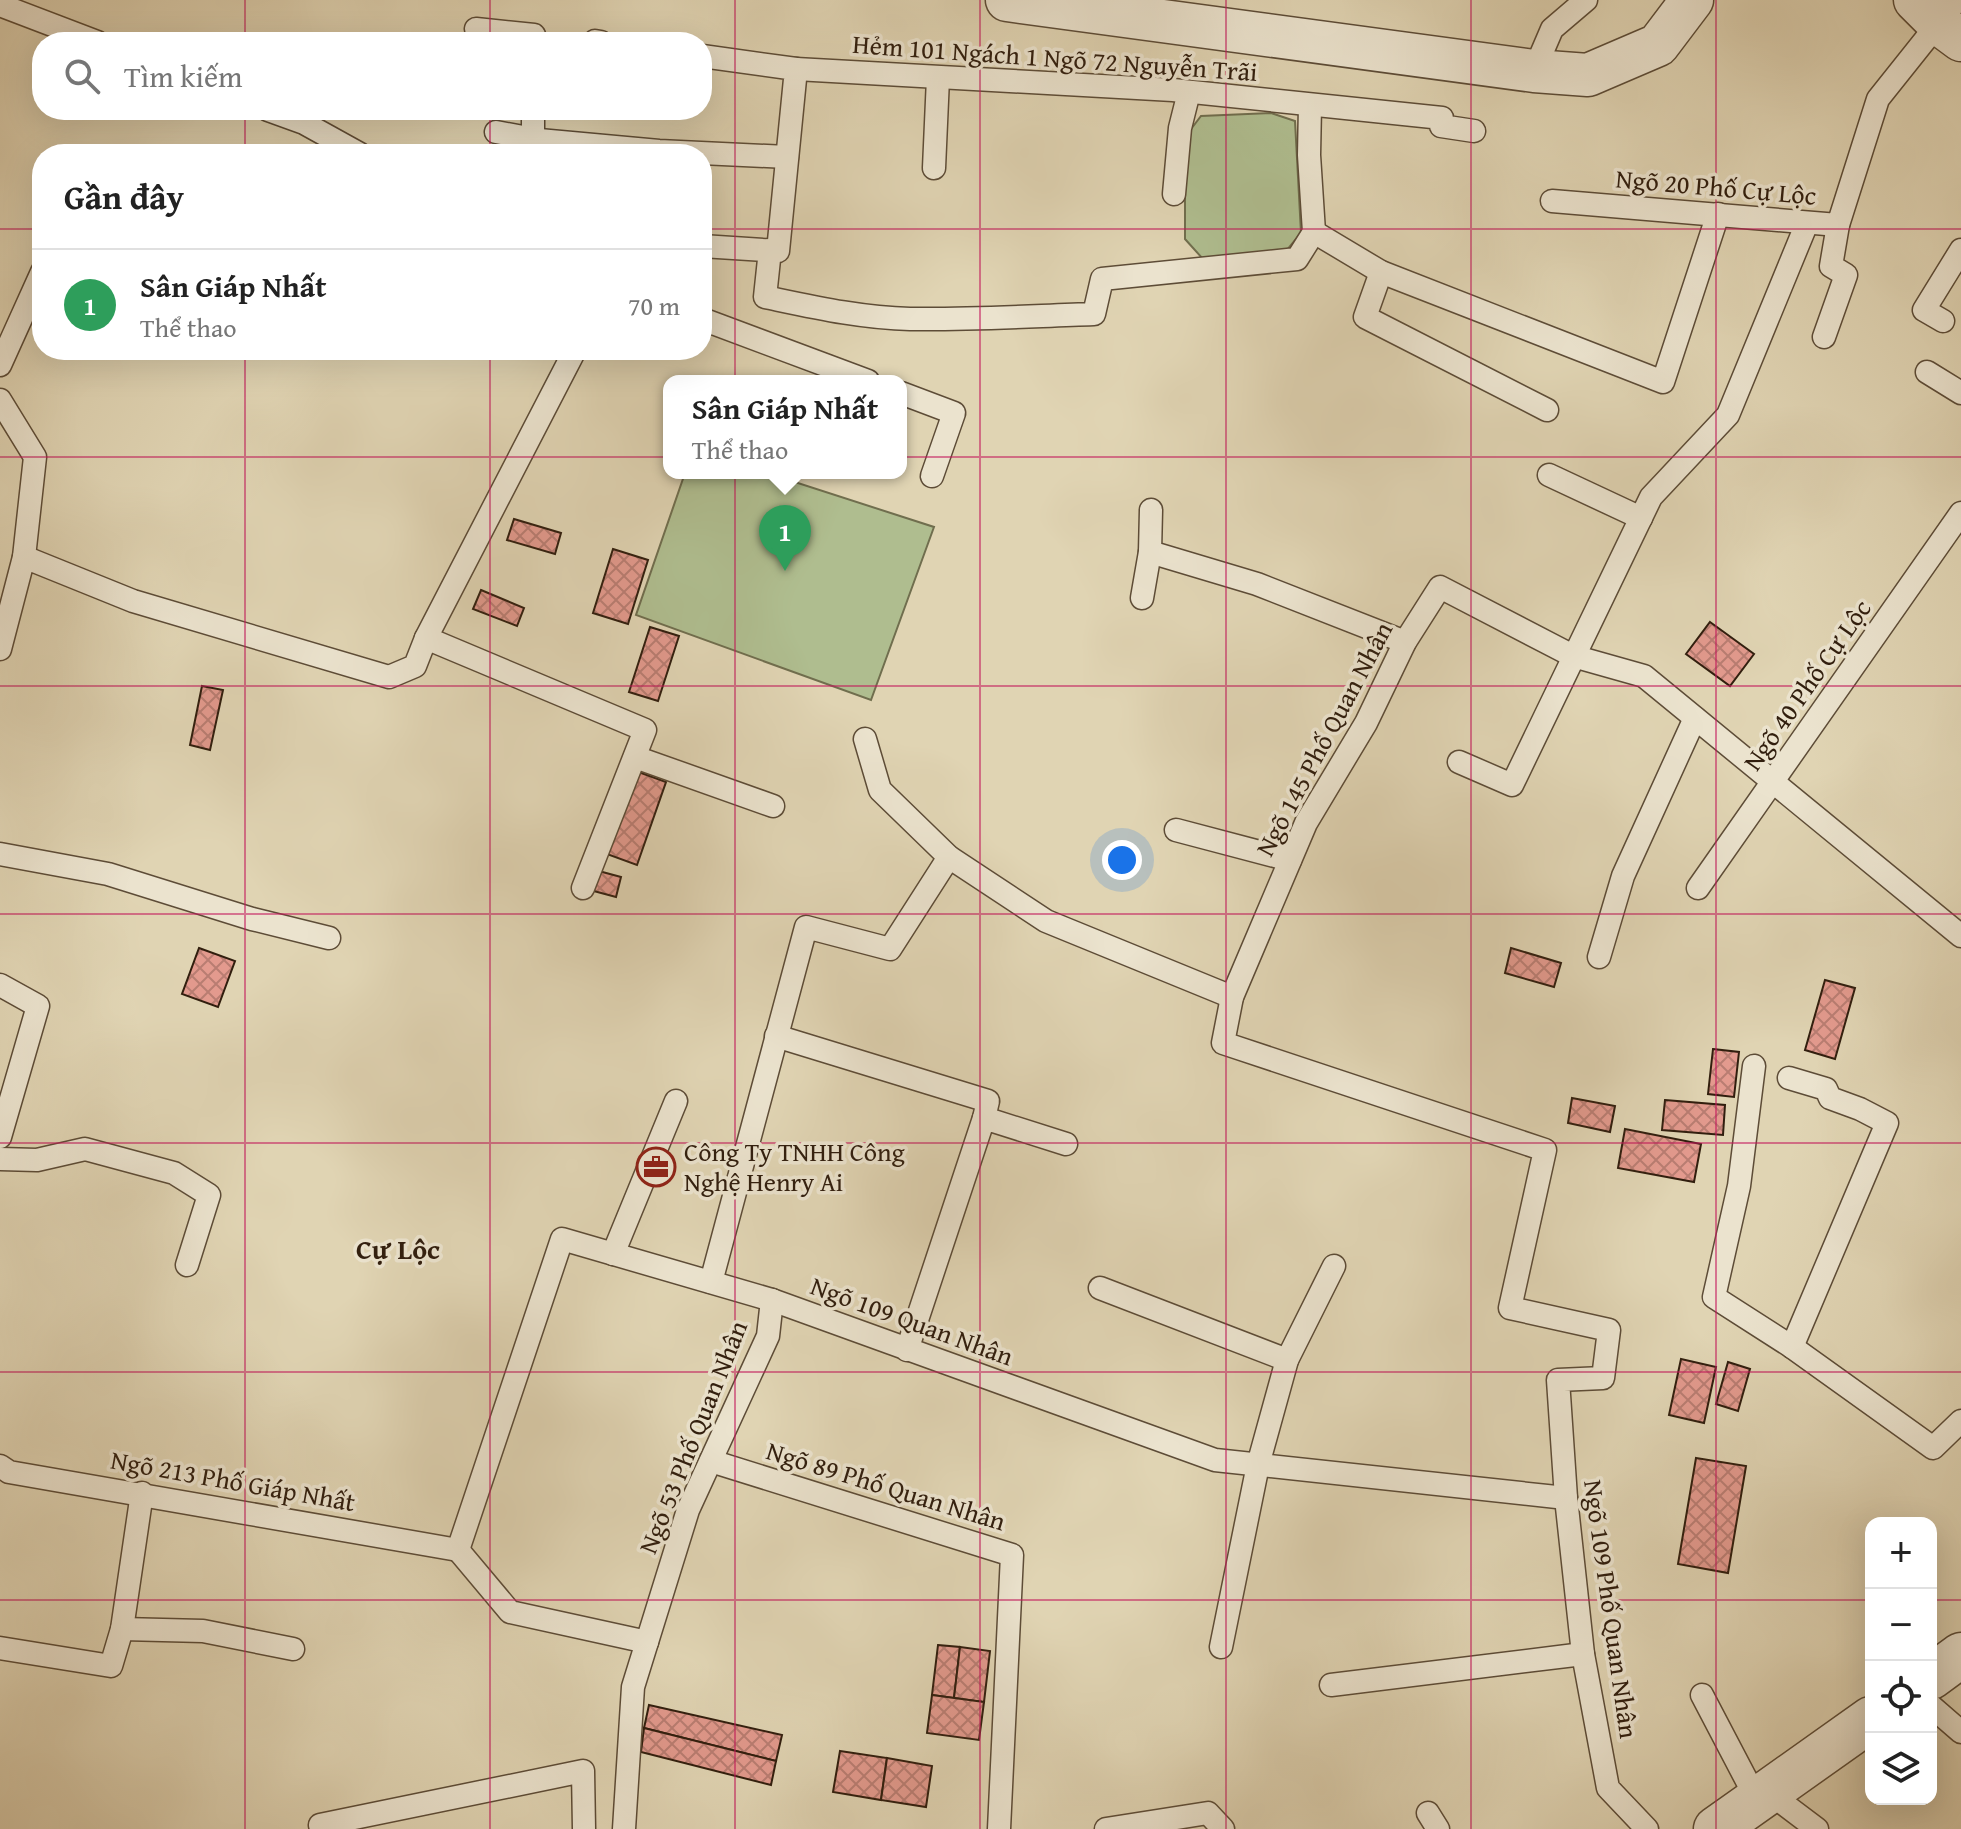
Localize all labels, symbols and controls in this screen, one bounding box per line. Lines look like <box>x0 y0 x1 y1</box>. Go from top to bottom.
street label: Hẻm 101 Ngách 1 Ngõ 72 Nguyễn Trãi <box>851 24 1259 91</box>
search box <box>32 32 712 120</box>
icon: search <box>60 54 104 98</box>
text: Tìm kiếm <box>124 54 243 98</box>
street label: Ngõ 20 Phố Cự Lộc <box>1614 158 1818 215</box>
text: Gần đây <box>64 172 184 221</box>
text: Sân Giáp Nhất <box>140 264 327 308</box>
text: 1 <box>83 286 97 325</box>
text: 70 m <box>628 286 680 325</box>
text: Thể thao <box>140 308 236 347</box>
popup <box>663 375 907 479</box>
text: Sân Giáp Nhất <box>692 386 878 430</box>
text: Thể thao <box>692 430 788 469</box>
pin: 1 <box>759 505 811 571</box>
street label: Ngõ 40 Phố Cự Lộc <box>1733 591 1880 778</box>
street label: Ngõ 145 Phố Quan Nhân <box>1245 614 1402 863</box>
your location <box>1102 840 1142 880</box>
place label: Công Ty TNHH Công Nghệ Henry Ai <box>684 1132 905 1201</box>
office icon: Công Ty TNHH Công Nghệ Henry Ai <box>635 1146 677 1188</box>
district label: Cự Lộc <box>356 1228 440 1269</box>
street label: Ngõ 109 Quan Nhân <box>805 1266 1019 1375</box>
street label: Ngõ 53 Phố Quan Nhân <box>628 1314 757 1559</box>
street label: Ngõ 89 Phố Quan Nhân <box>762 1431 1011 1541</box>
street label: Ngõ 213 Phố Giáp Nhất <box>108 1440 358 1521</box>
street label: Ngõ 109 Phố Quan Nhân <box>1574 1477 1649 1741</box>
map controls <box>1865 1517 1937 1805</box>
button: + <box>1865 1517 1937 1589</box>
button: − <box>1865 1589 1937 1661</box>
button: locate <box>1865 1661 1937 1733</box>
button: layers <box>1865 1733 1937 1805</box>

